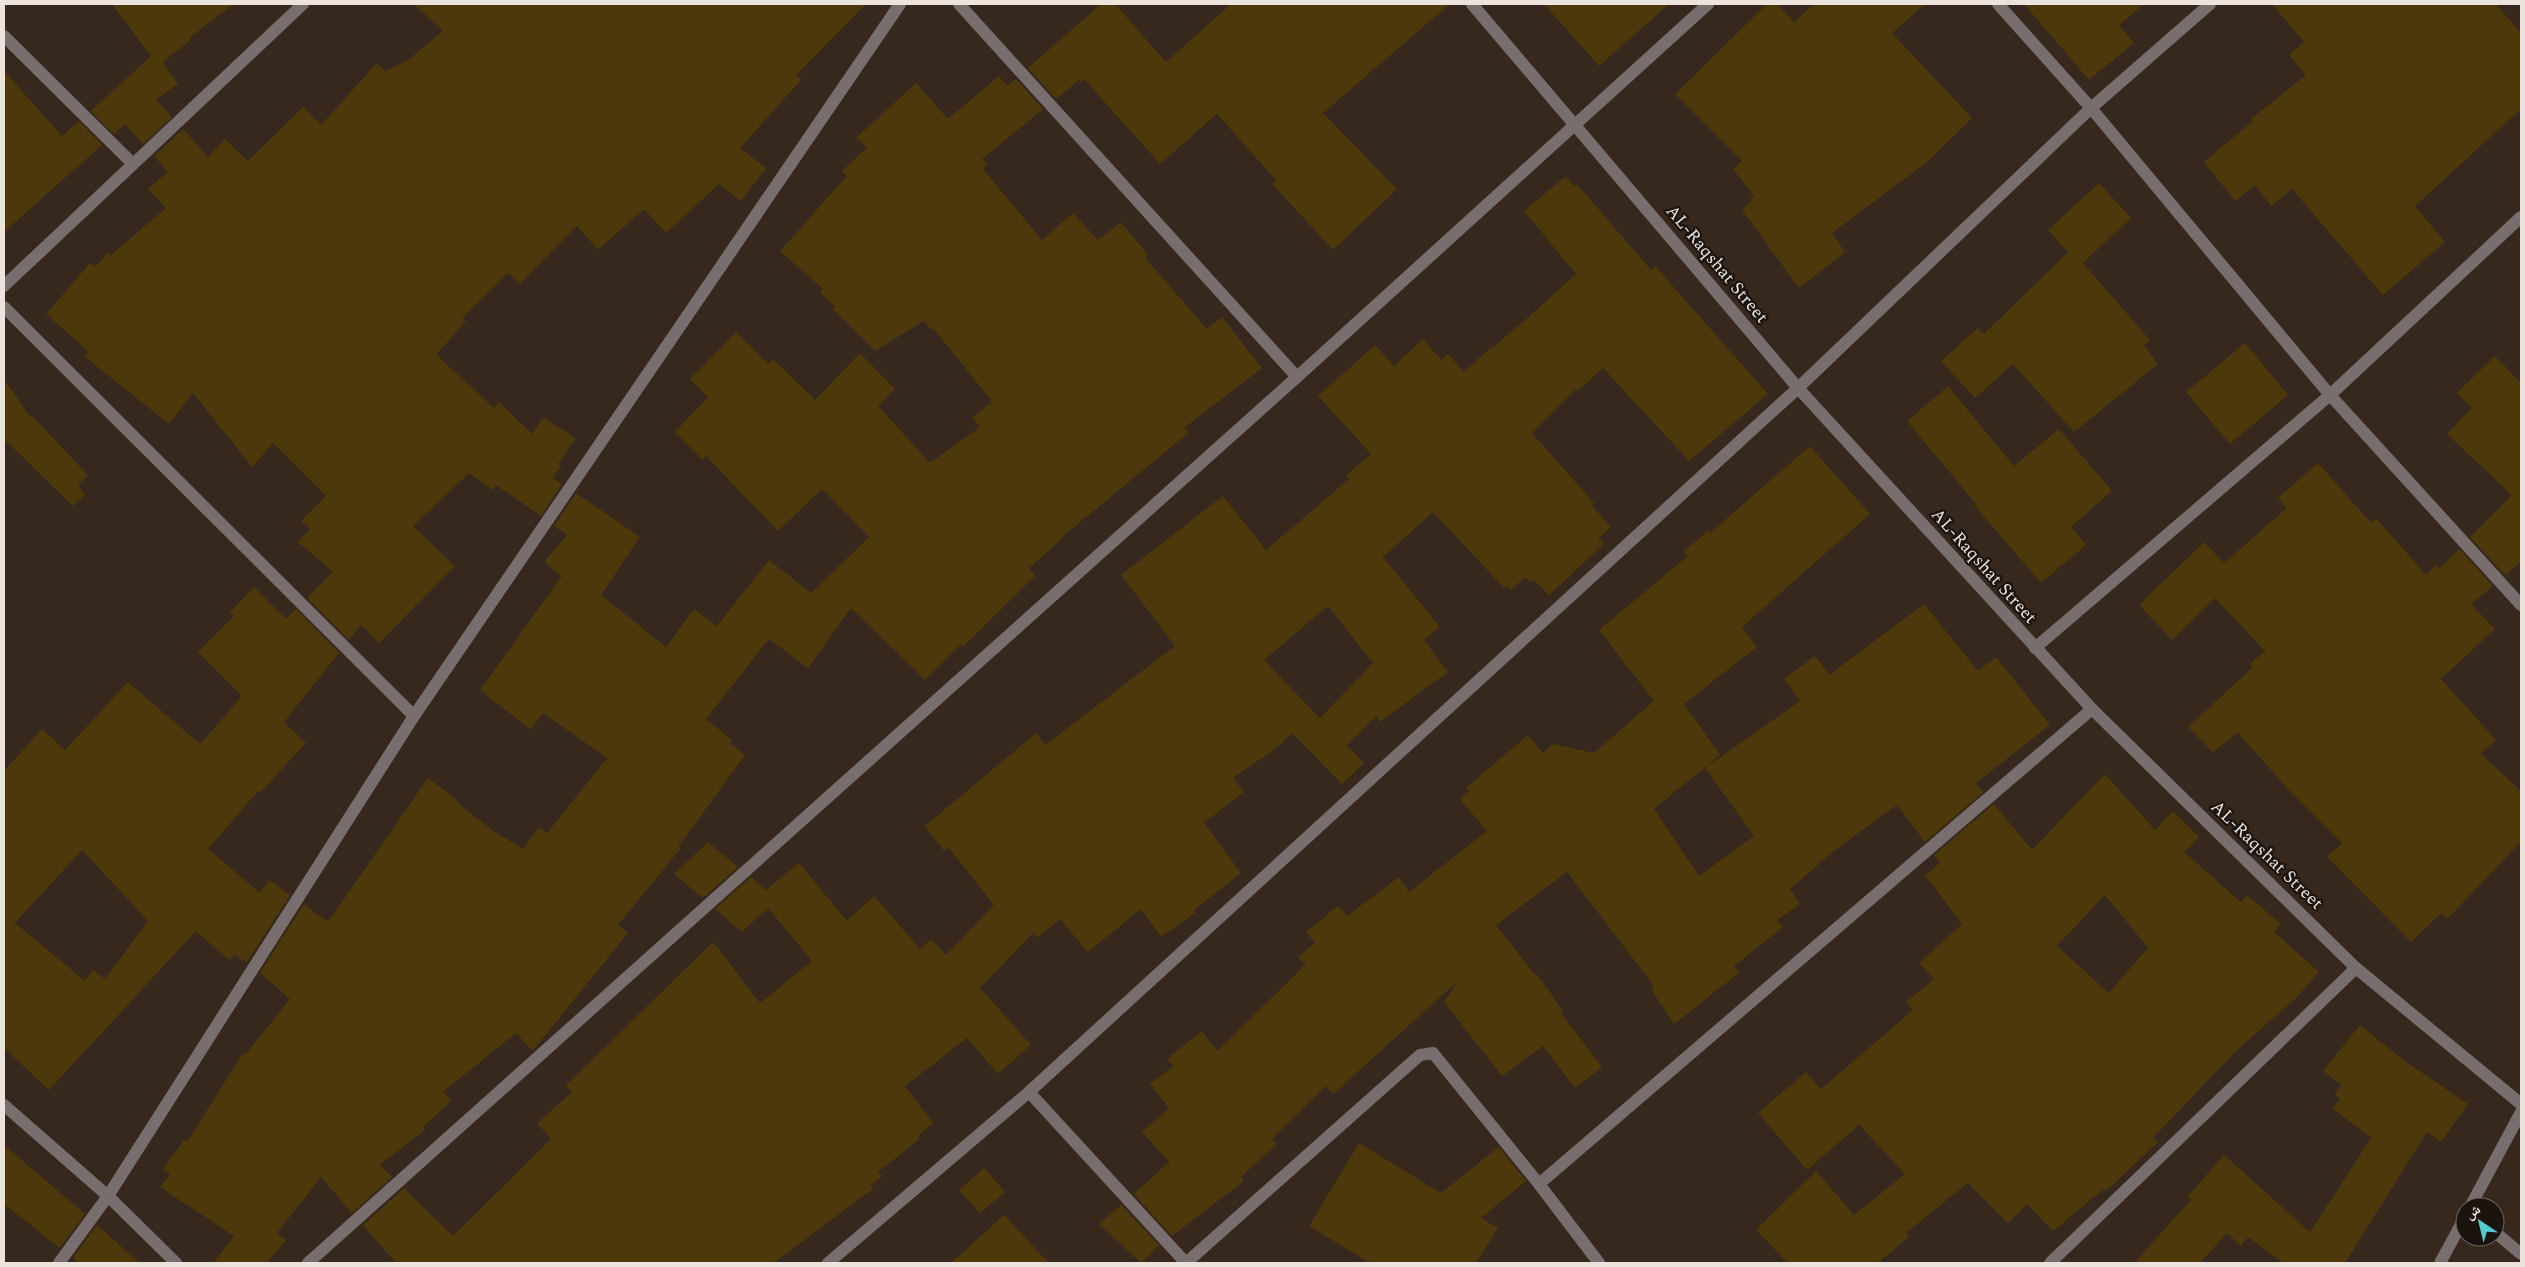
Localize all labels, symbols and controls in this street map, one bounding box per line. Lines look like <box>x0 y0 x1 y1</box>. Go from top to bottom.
street label: AL-Raqshat Street <box>1659 199 1775 329</box>
street label: AL-Raqshat Street <box>1925 502 2043 630</box>
street label: AL-Raqshat Street <box>2205 794 2329 916</box>
north arrow <box>2455 1197 2505 1247</box>
text: ش <box>2461 1199 2485 1225</box>

